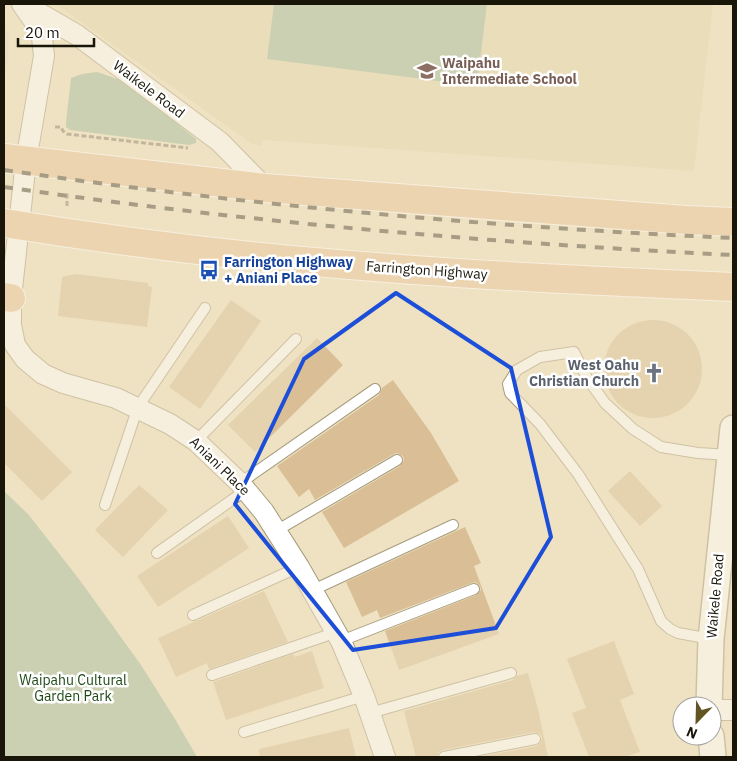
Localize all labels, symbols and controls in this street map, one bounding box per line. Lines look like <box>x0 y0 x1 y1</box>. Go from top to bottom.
scale bar <box>18 15 94 47</box>
text: 20 m <box>25 23 60 42</box>
place label: Waipahu Intermediate School <box>442 54 577 88</box>
street label: Waikele Road <box>110 56 188 122</box>
school or university icon: Waipahu Intermediate School <box>416 60 438 82</box>
place label: Farrington Highway + Aniani Place <box>224 253 353 287</box>
street label: Farrington Highway <box>366 257 488 283</box>
bus stop icon: Farrington Highway + Aniani Place <box>198 259 220 281</box>
place label: West Oahu Christian Church <box>529 356 639 390</box>
church icon: West Oahu Christian Church <box>643 362 665 384</box>
street label: Aniani Place <box>186 433 254 499</box>
street label: Waikele Road <box>702 553 728 639</box>
park label: Waipahu Cultural Garden Park <box>19 671 127 705</box>
north arrow <box>672 696 722 746</box>
text: N <box>684 723 700 743</box>

